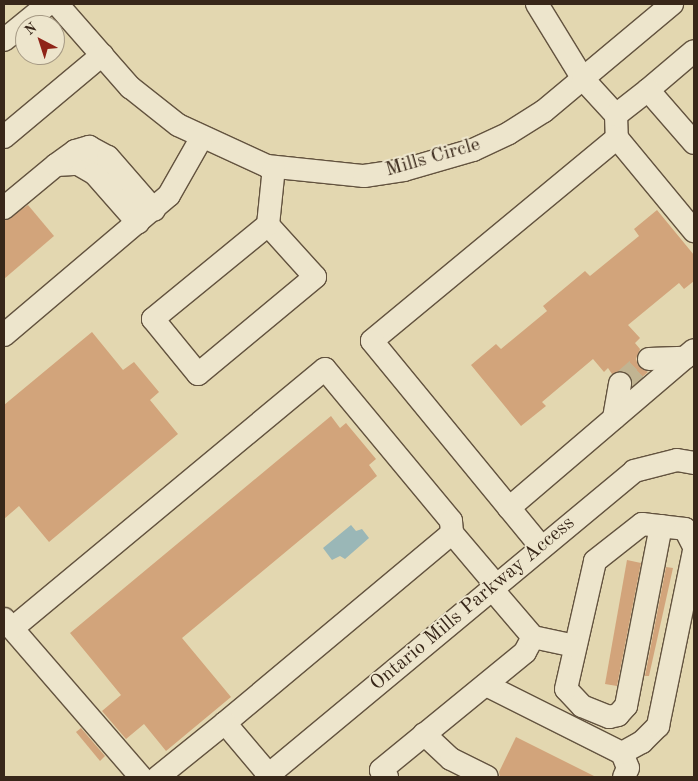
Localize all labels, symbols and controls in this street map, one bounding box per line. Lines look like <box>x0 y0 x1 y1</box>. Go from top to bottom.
north arrow <box>15 15 65 65</box>
text: N <box>22 20 40 38</box>
street label: Mills Circle <box>383 133 483 183</box>
street label: Ontario Mills Parkway Access <box>366 512 580 696</box>

